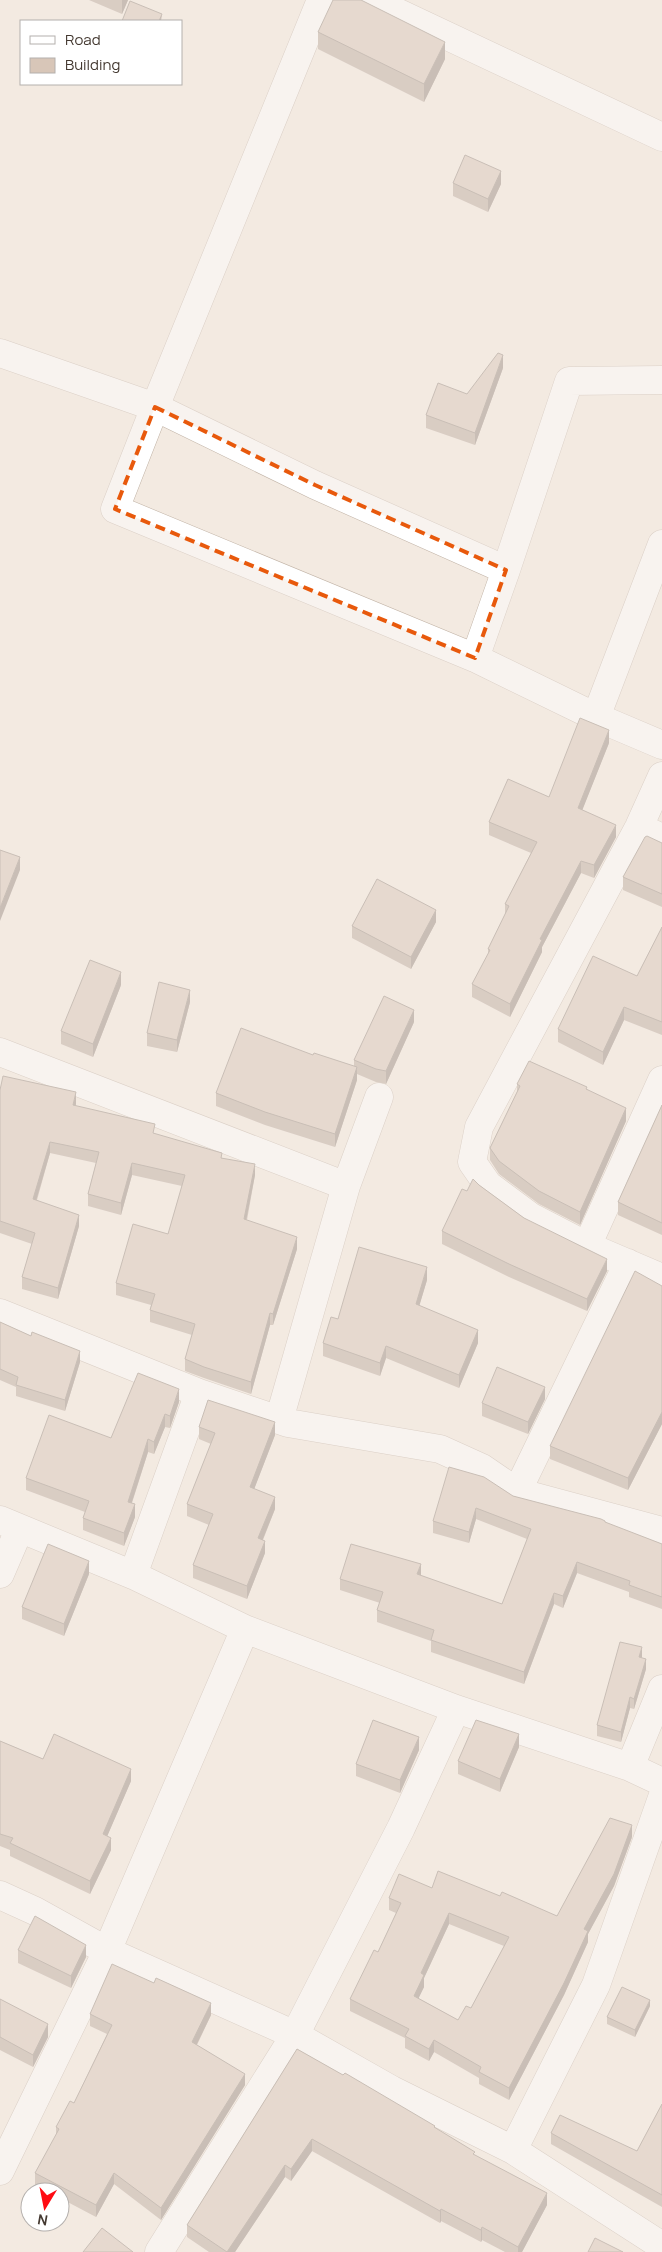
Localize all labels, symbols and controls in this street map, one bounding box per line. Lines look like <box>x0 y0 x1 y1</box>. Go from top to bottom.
legend <box>20 20 182 85</box>
text: Road <box>65 29 101 50</box>
text: Building <box>65 54 120 75</box>
north arrow <box>20 2182 70 2232</box>
text: N <box>36 2210 49 2231</box>

